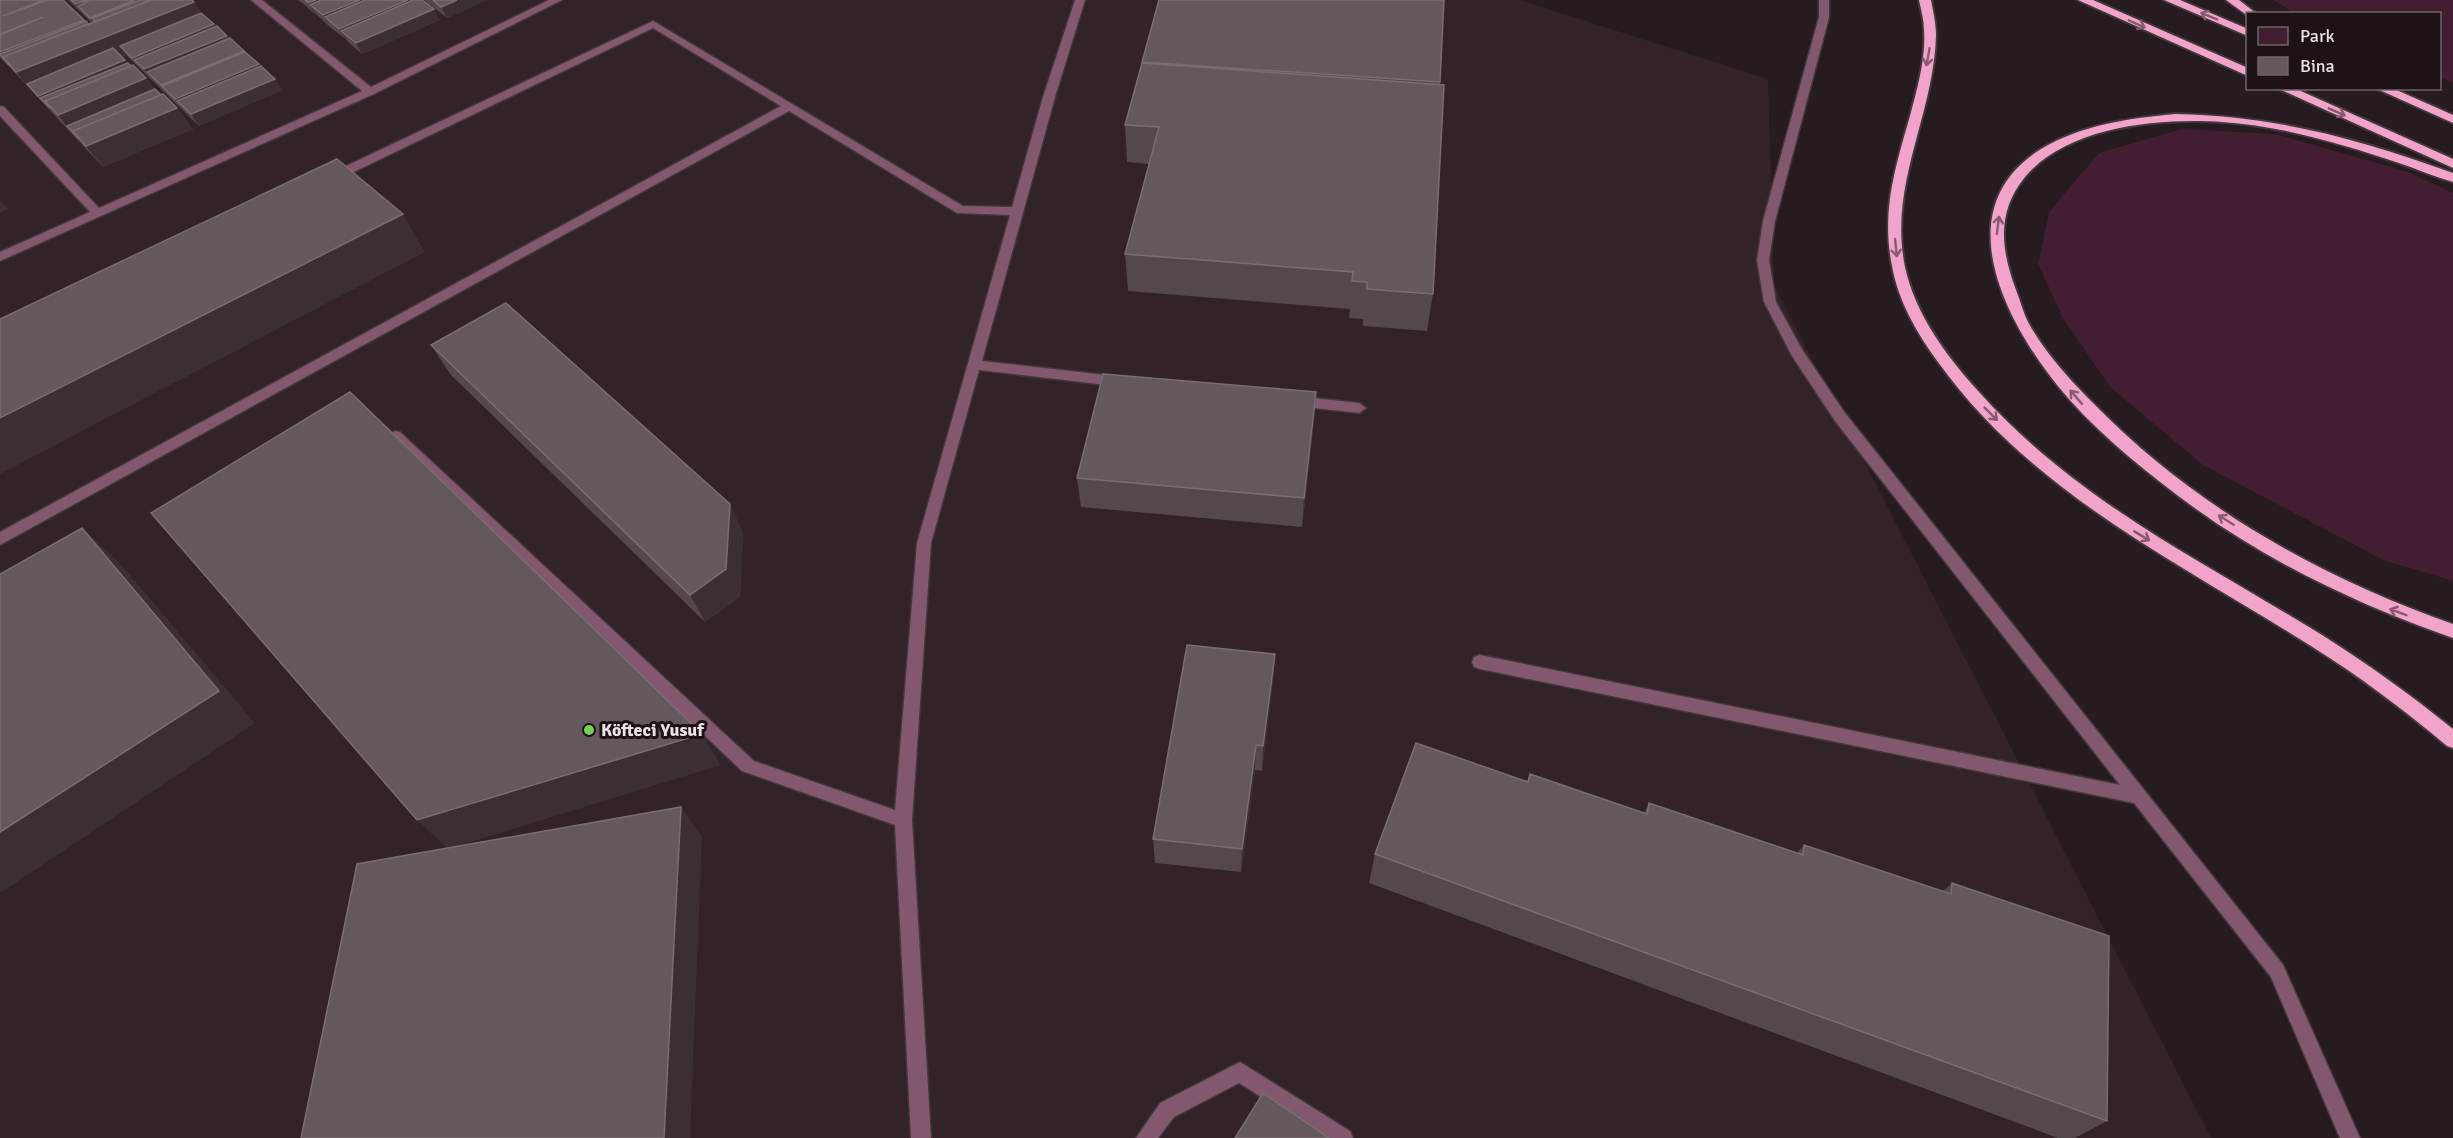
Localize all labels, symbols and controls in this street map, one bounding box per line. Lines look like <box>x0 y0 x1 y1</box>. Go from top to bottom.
one-way arrow <box>2200 10 2218 21</box>
legend <box>2246 12 2441 90</box>
one-way arrow <box>2128 18 2146 30</box>
text: Park <box>2300 25 2335 47</box>
one-way arrow <box>1922 47 1933 67</box>
text: Bina <box>2300 55 2335 77</box>
one-way arrow <box>2327 107 2346 118</box>
one-way arrow <box>1993 216 2004 235</box>
one-way arrow <box>1890 238 1901 258</box>
one-way arrow <box>2069 390 2083 405</box>
one-way arrow <box>1984 406 1998 421</box>
one-way arrow <box>2218 514 2235 526</box>
one-way arrow <box>2133 530 2150 542</box>
one-way arrow <box>2389 606 2408 617</box>
place label: Köfteci Yusuf <box>601 719 705 741</box>
marker: Köfteci Yusuf <box>582 723 596 737</box>

